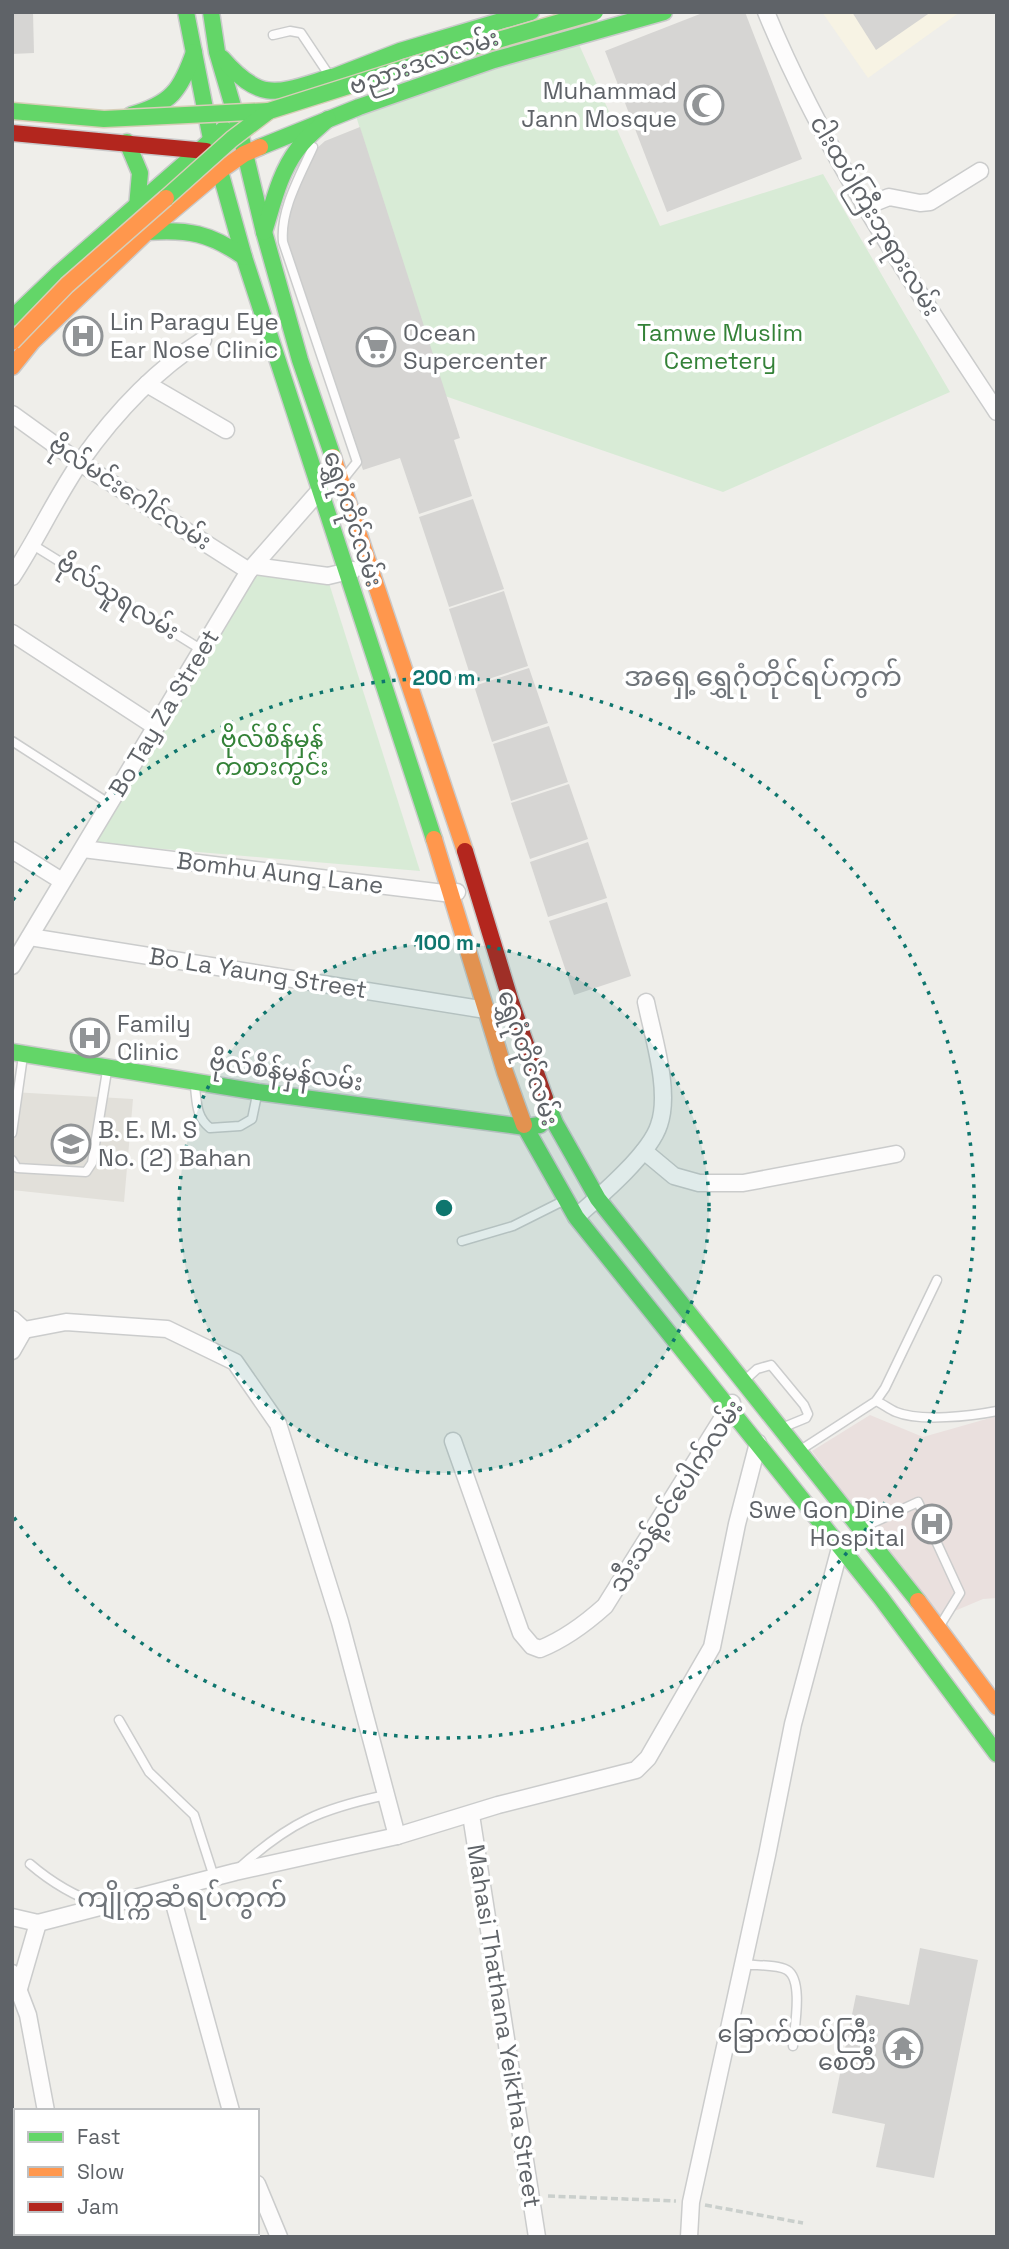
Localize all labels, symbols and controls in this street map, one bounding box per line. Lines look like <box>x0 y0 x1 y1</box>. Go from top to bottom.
street label: ဗညားဒလလမ်း <box>345 21 504 105</box>
place label: Muhammad Jann Mosque <box>521 75 677 134</box>
mosque icon: Muhammad Jann Mosque <box>683 84 725 126</box>
street label: ငါးထပ်ကြီးဘုရားလမ်း <box>800 110 948 324</box>
place label: Lin Paragu Eye Ear Nose Clinic <box>110 306 279 365</box>
hospital icon: Lin Paragu Eye Ear Nose Clinic <box>62 315 104 357</box>
place label: Ocean Supercenter <box>403 317 547 376</box>
park label: Tamwe Muslim Cemetery <box>637 317 803 376</box>
supermarket icon: Ocean Supercenter <box>355 326 397 368</box>
street label: ဗိုလ်မင်းဂေါင်လမ်း <box>41 428 217 560</box>
street label: ရွှေဂုံတိုင်လမ်း <box>313 447 390 592</box>
street label: ဗိုလ်သူရလမ်း <box>49 547 185 650</box>
street label: Bo Tay Za Street <box>101 623 226 802</box>
district label: အရှေ့ရွှေဂုံတိုင်ရပ်ကွက် <box>624 658 902 699</box>
text: 200 m <box>413 664 475 691</box>
park label: ဗိုလ်စိန်မှန် ကစားကွင်း <box>215 723 329 785</box>
street label: Bomhu Aung Lane <box>175 844 385 901</box>
text: 100 m <box>414 929 474 956</box>
street label: Bo La Yaung Street <box>147 940 369 1005</box>
street label: ရွှေဂုံတိုင်လမ်း <box>487 986 566 1131</box>
place label: Family Clinic <box>117 1008 191 1067</box>
hospital icon: Family Clinic <box>69 1017 111 1059</box>
street label: ဗိုလ်စိန်မှန်လမ်း <box>207 1045 365 1102</box>
place label: B. E. M. S No. (2) Bahan <box>98 1114 252 1173</box>
school or university icon: B. E. M. S No. (2) Bahan <box>50 1123 92 1165</box>
centre of rings <box>432 1196 456 1220</box>
street label: သီးသန့်ဝင်ပေါက်လမ်း <box>602 1393 753 1600</box>
place label: Swe Gon Dine Hospital <box>749 1494 905 1553</box>
hospital icon: Swe Gon Dine Hospital <box>911 1503 953 1545</box>
street label: Mahasi Thathana Yeiktha Street <box>460 1842 549 2210</box>
district label: ကျိုက္ကဆံရပ်ကွက် <box>77 1879 287 1920</box>
place label: ခြောက်ထပ်ကြီး စေတီ <box>718 2018 876 2077</box>
temple icon: ခြောက်ထပ်ကြီး စေတီ <box>882 2027 924 2069</box>
legend <box>14 2109 259 2235</box>
text: Fast <box>77 2123 121 2150</box>
text: Slow <box>77 2158 125 2185</box>
text: Jam <box>77 2193 119 2220</box>

